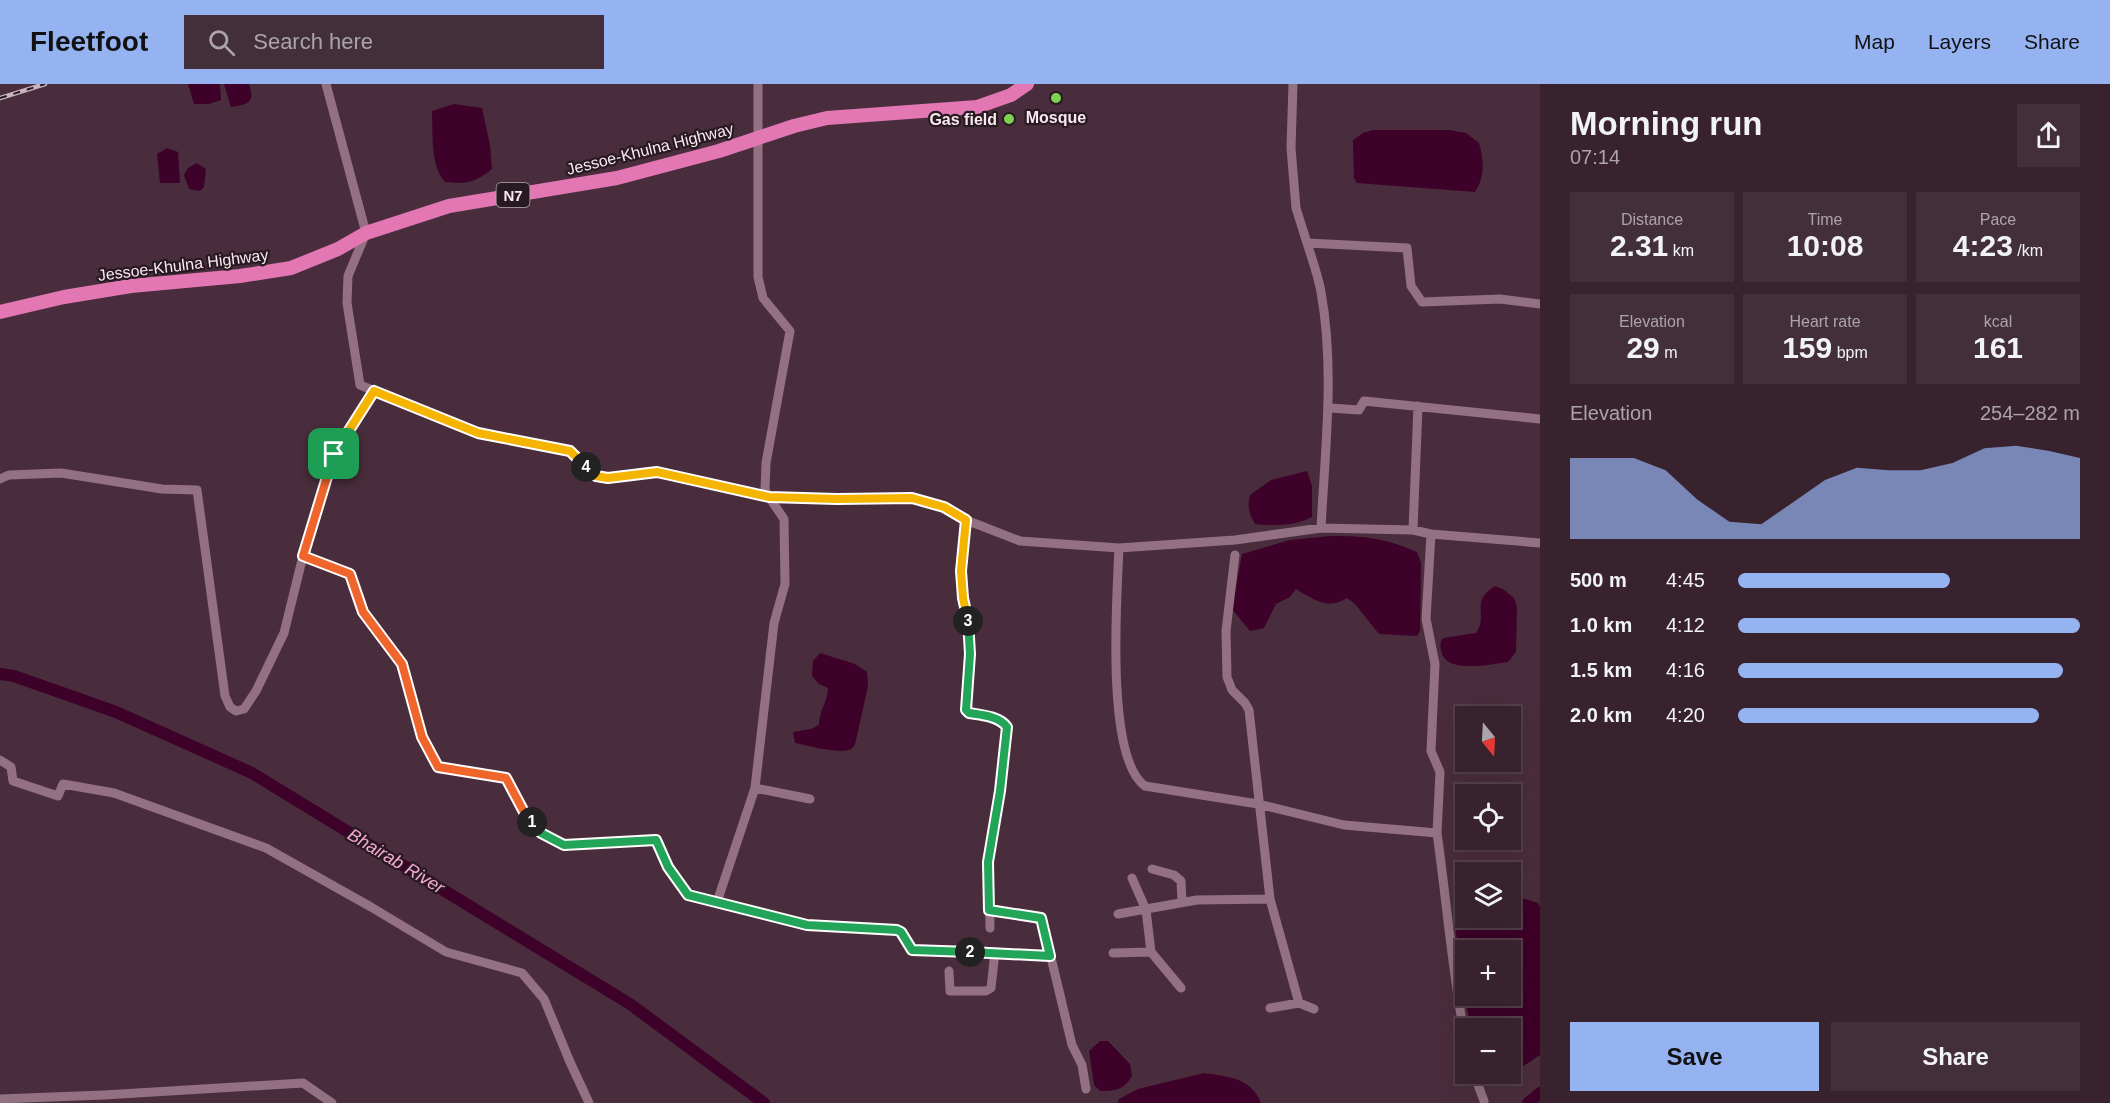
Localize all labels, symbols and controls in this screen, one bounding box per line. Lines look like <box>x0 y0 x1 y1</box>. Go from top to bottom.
search box <box>184 15 604 69</box>
text: Fleetfoot <box>30 26 148 57</box>
icon: search <box>205 26 238 59</box>
text: Search here <box>253 29 373 54</box>
text: Map <box>1854 30 1895 53</box>
text: Layers <box>1928 30 1991 53</box>
text: Share <box>2024 30 2080 53</box>
marker: Mosque <box>1049 91 1063 105</box>
button: share <box>2017 104 2080 167</box>
text: Morning run <box>1570 105 1762 142</box>
place label: Mosque <box>1026 109 1086 126</box>
place label: Gas field <box>929 111 997 128</box>
marker: Gas field <box>1002 112 1016 126</box>
street label: Jessoe-Khulna Highway <box>565 120 735 178</box>
text: 07:14 <box>1570 146 1620 168</box>
road number: N7 <box>496 183 530 207</box>
text: Distance <box>1621 211 1683 228</box>
text: Time <box>1808 211 1842 228</box>
text: Pace <box>1980 211 2016 228</box>
text: 2.31 <box>1610 229 1668 262</box>
text: 10:08 <box>1787 229 1863 262</box>
text: 4:23 <box>1953 229 2013 262</box>
text: km <box>1668 242 1694 259</box>
text: /km <box>2013 242 2043 259</box>
street label: Jessoe-Khulna Highway <box>97 246 269 284</box>
text: Elevation <box>1619 313 1685 330</box>
text: Heart rate <box>1789 313 1861 330</box>
text: kcal <box>1984 313 2012 330</box>
text: 29 <box>1626 331 1660 364</box>
text: 159 <box>1782 331 1832 364</box>
text: 161 <box>1973 331 2023 364</box>
text: m <box>1660 344 1678 361</box>
text: bpm <box>1832 344 1868 361</box>
text: Elevation <box>1570 402 1652 424</box>
text: 254–282 m <box>1980 402 2080 424</box>
pin <box>308 428 359 479</box>
icon: arrive <box>317 437 350 470</box>
pin: 4 <box>571 452 601 482</box>
text: 4 <box>582 458 590 475</box>
text: 500 m <box>1570 569 1627 591</box>
text: 4:45 <box>1666 569 1705 591</box>
pin: 3 <box>953 606 983 636</box>
text: 3 <box>964 612 972 629</box>
text: 1.0 km <box>1570 614 1632 636</box>
text: 4:12 <box>1666 614 1705 636</box>
text: 1.5 km <box>1570 659 1632 681</box>
text: 4:16 <box>1666 659 1705 681</box>
text: 2.0 km <box>1570 704 1632 726</box>
text: 4:20 <box>1666 704 1705 726</box>
north arrow <box>1455 706 1521 772</box>
map controls <box>1455 706 1521 1084</box>
button: locate <box>1455 784 1521 850</box>
pin: 1 <box>517 807 547 837</box>
text: 1 <box>528 813 536 830</box>
water label: Bhairab River <box>344 824 449 898</box>
button: layers <box>1455 862 1521 928</box>
pin: 2 <box>955 937 985 967</box>
button: + <box>1455 940 1521 1006</box>
text: 2 <box>966 943 974 960</box>
button: − <box>1455 1018 1521 1084</box>
button: Save <box>1570 1022 1819 1091</box>
button: Share <box>1831 1022 2080 1091</box>

